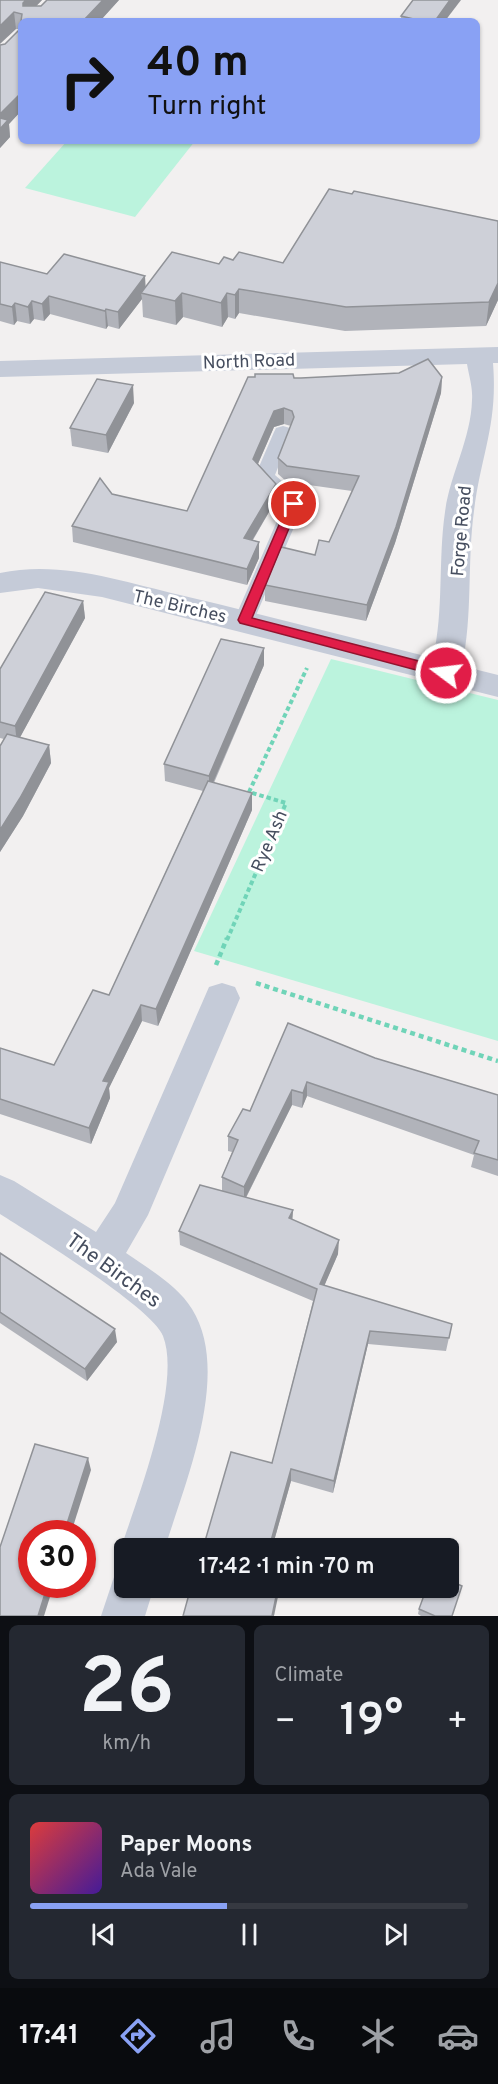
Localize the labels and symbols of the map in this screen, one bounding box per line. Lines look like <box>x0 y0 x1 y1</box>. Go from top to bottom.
street label: North Road <box>202 349 296 376</box>
pin <box>268 478 319 529</box>
street label: Forge Road <box>447 485 478 577</box>
street label: The Birches <box>131 586 229 629</box>
position arrow <box>414 641 478 705</box>
street label: Rye Ash <box>247 807 294 876</box>
street label: The Birches <box>60 1228 166 1315</box>
speed limit sign: 30 <box>18 1520 96 1598</box>

